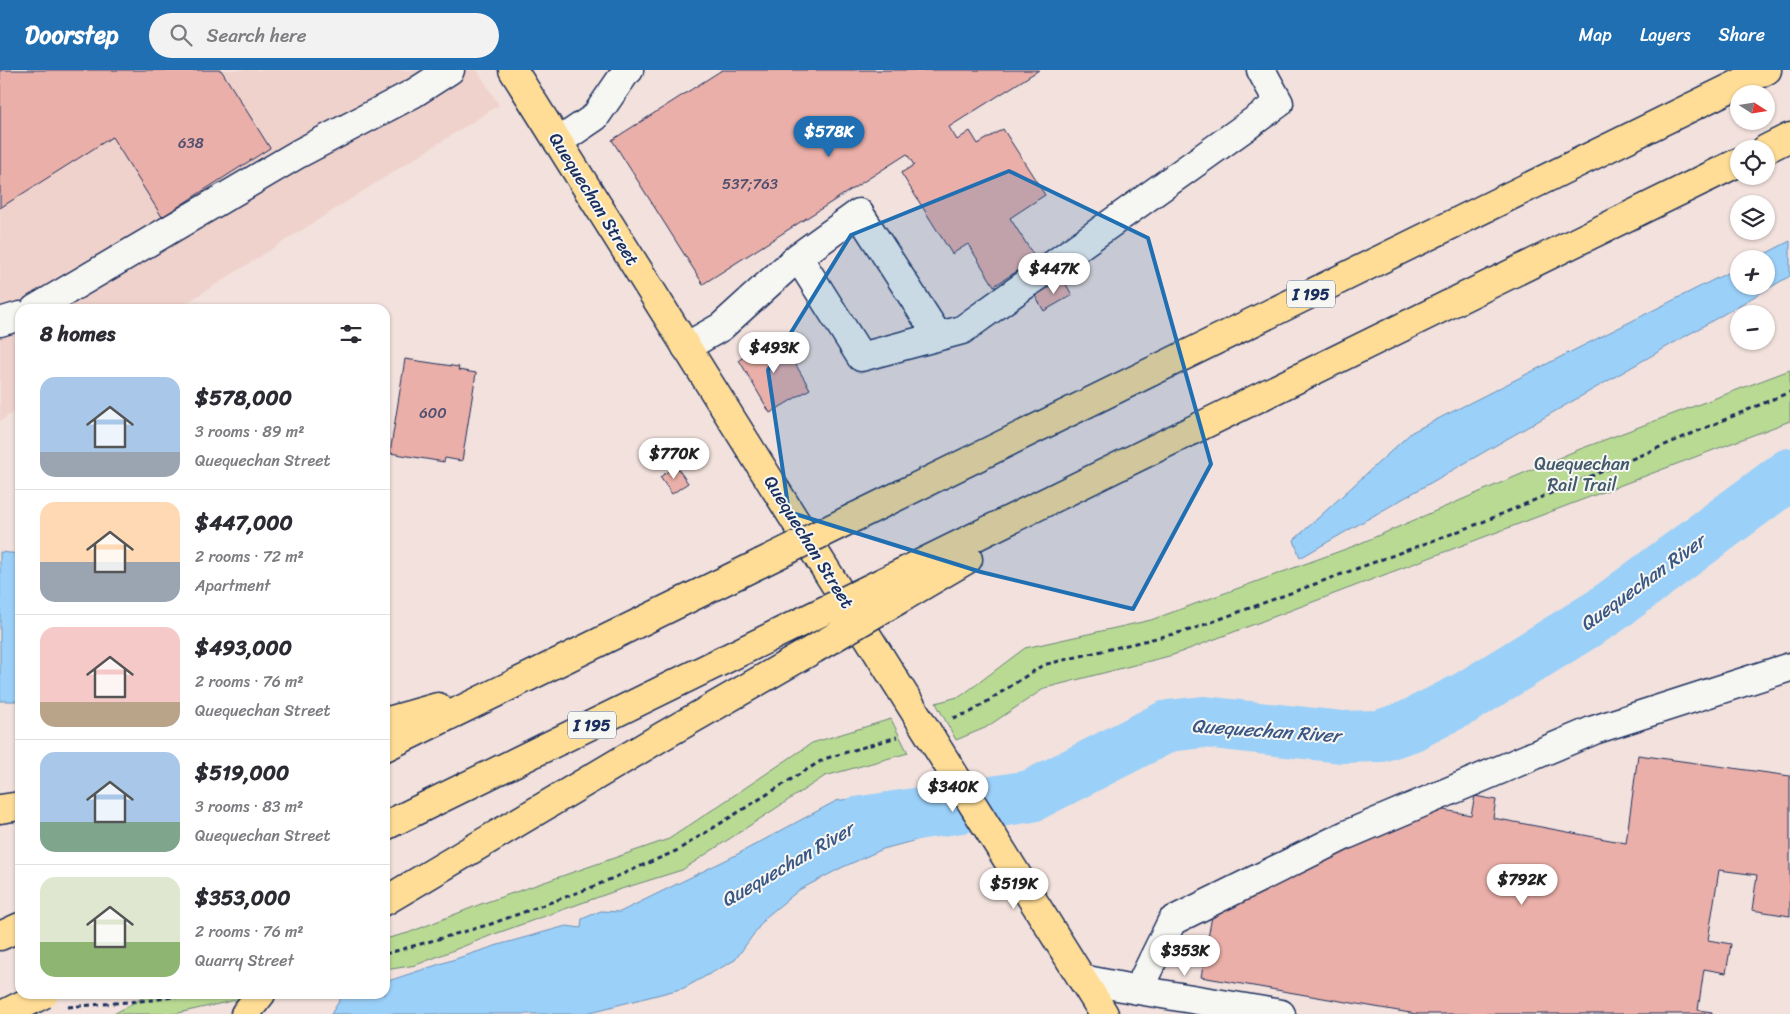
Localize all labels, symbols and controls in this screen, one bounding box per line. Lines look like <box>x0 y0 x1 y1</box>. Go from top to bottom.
search box <box>149 13 499 58</box>
text: Doorstep <box>25 14 119 56</box>
text: Search here <box>207 19 307 52</box>
text: Map <box>1579 19 1612 51</box>
text: Layers <box>1640 19 1691 51</box>
text: Share <box>1719 19 1765 51</box>
icon: search <box>167 21 195 49</box>
north arrow <box>1730 85 1775 130</box>
map controls <box>1730 85 1775 350</box>
pin: $578K <box>794 116 864 158</box>
text: $578K <box>804 117 854 146</box>
street label: Quequechan Street <box>540 126 648 272</box>
house number: 638 <box>178 130 204 156</box>
button: locate <box>1730 140 1775 185</box>
house number: 537;763 <box>722 171 778 197</box>
button: layers <box>1730 195 1775 240</box>
button: + <box>1730 250 1775 295</box>
pin: $447K <box>1019 252 1089 295</box>
text: $447K <box>1029 254 1079 283</box>
road number: I 195 <box>1287 280 1335 308</box>
button: − <box>1730 305 1775 350</box>
text: 8 homes <box>40 315 115 353</box>
icon: filters <box>337 320 365 348</box>
pin: $493K <box>739 332 809 374</box>
text: $493K <box>749 333 799 362</box>
text: $578,000 <box>195 379 292 417</box>
icon: home <box>80 397 140 457</box>
house number: 600 <box>419 400 447 426</box>
text: 3 rooms · 89 m² <box>195 417 304 446</box>
pin: $770K <box>639 438 709 480</box>
text: $770K <box>650 439 698 468</box>
text: Quequechan Street <box>195 446 330 475</box>
park label: Quequechan Rail Trail <box>1534 448 1630 501</box>
street label: Quequechan Street <box>755 469 863 615</box>
text: $447,000 <box>195 504 293 542</box>
icon: home <box>80 522 140 582</box>
water label: Quequechan River <box>1572 523 1715 639</box>
text: 2 rooms · 72 m² <box>195 542 304 571</box>
text: Apartment <box>195 571 271 600</box>
text: $493,000 <box>195 629 292 667</box>
icon: home <box>80 647 140 707</box>
text: 2 rooms · 76 m² <box>195 667 304 696</box>
text: Quequechan Street <box>195 696 330 725</box>
water label: Quequechan River <box>1191 709 1345 752</box>
road number: I 195 <box>568 712 616 738</box>
text: $519,000 <box>195 754 289 792</box>
pin: $340K <box>918 770 988 813</box>
icon: home <box>80 772 140 832</box>
text: $340K <box>928 772 978 801</box>
text: 3 rooms · 83 m² <box>195 792 303 821</box>
water label: Quequechan River <box>715 811 863 916</box>
text: Quequechan Street <box>195 821 330 850</box>
pin: $792K <box>1487 864 1557 906</box>
text: $792K <box>1498 865 1546 894</box>
pin: $519K <box>979 868 1049 910</box>
text: $519K <box>991 869 1037 898</box>
text: $353,000 <box>195 879 291 917</box>
icon: home <box>80 897 140 957</box>
text: 2 rooms · 76 m² <box>195 917 304 946</box>
pin: $353K <box>1150 934 1220 977</box>
text: $353K <box>1161 936 1209 965</box>
text: Quarry Street <box>195 946 294 975</box>

